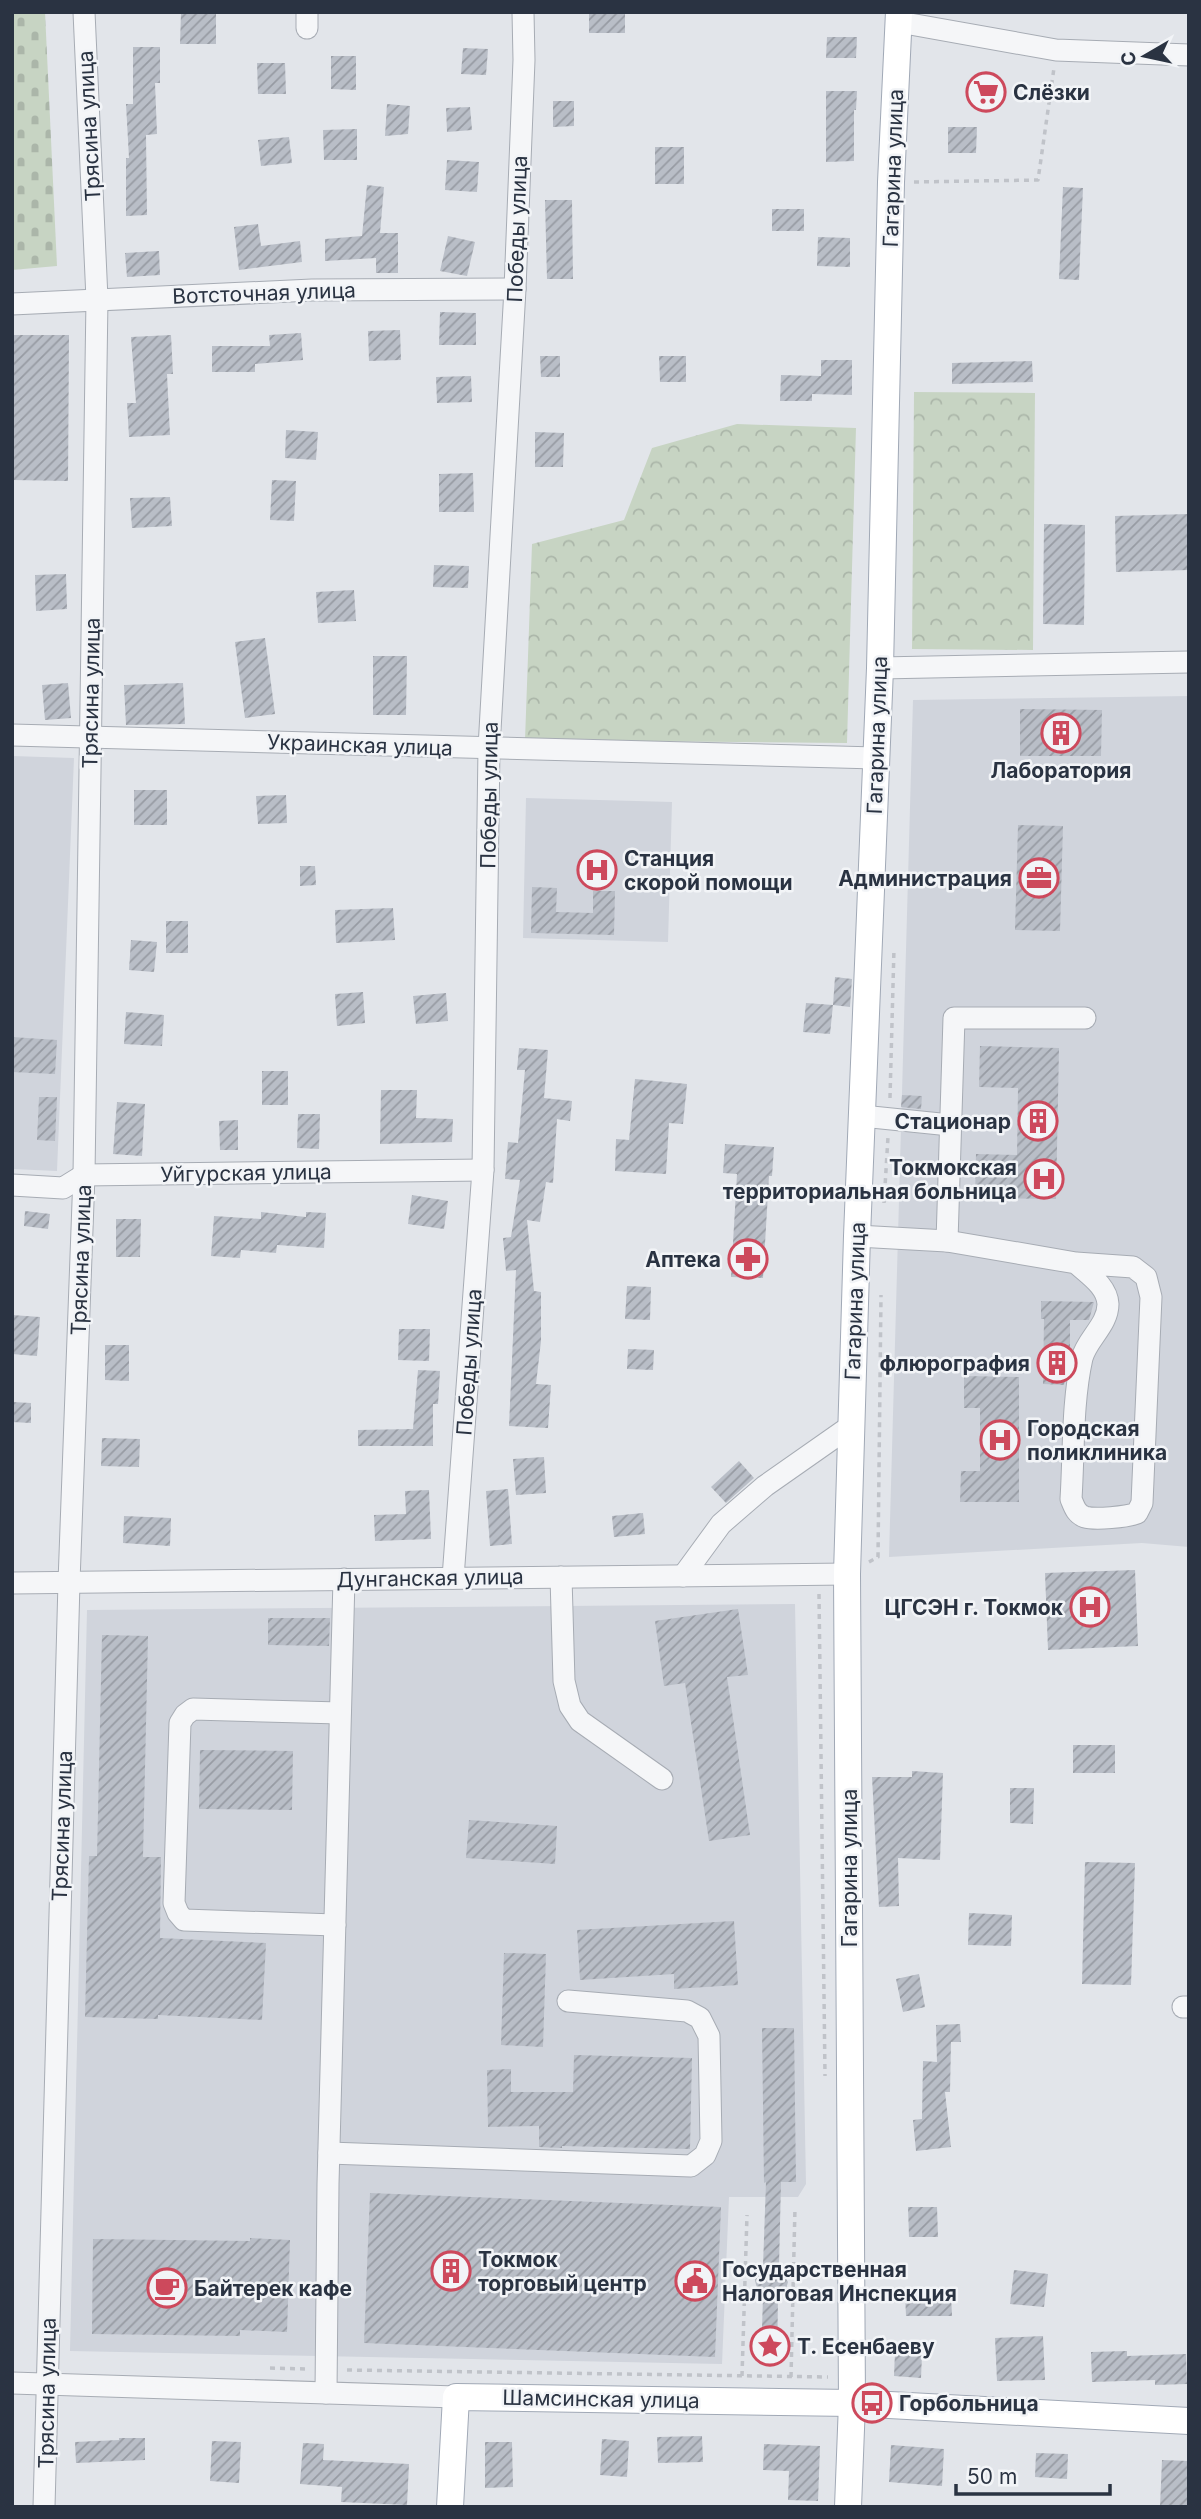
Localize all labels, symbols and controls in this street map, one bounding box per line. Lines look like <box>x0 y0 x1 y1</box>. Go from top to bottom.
north arrow <box>1110 21 1180 91</box>
street label: Трясина улица <box>73 50 105 202</box>
text: С <box>1116 50 1141 67</box>
supermarket icon: Слёзки <box>965 71 1007 113</box>
place label: Слёзки <box>1013 80 1090 105</box>
street label: Гагарина улица <box>878 88 908 248</box>
street label: Победы улица <box>502 155 532 303</box>
street label: Вотсточная улица <box>172 277 356 309</box>
street label: Трясина улица <box>77 617 105 769</box>
street label: Гагарина улица <box>862 655 892 815</box>
building icon: Лаборатория <box>1040 712 1082 754</box>
street label: Победы улица <box>475 721 503 869</box>
street label: Украинская улица <box>267 729 453 761</box>
place label: Лаборатория <box>991 758 1131 783</box>
place label: Станция скорой помощи <box>624 846 793 895</box>
hospital icon: Станция скорой помощи <box>576 849 618 891</box>
office icon: Администрация <box>1018 857 1060 899</box>
place label: Администрация <box>838 866 1012 891</box>
building icon: Cтационар <box>1017 1100 1059 1142</box>
place label: Cтационар <box>895 1109 1011 1134</box>
place label: Токмокская территориальная больница <box>723 1155 1017 1204</box>
hospital icon: Токмокская территориальная больница <box>1023 1158 1065 1200</box>
street label: Уйгурская улица <box>160 1159 332 1187</box>
street label: Трясина улица <box>66 1184 96 1336</box>
street label: Гагарина улица <box>840 1221 870 1381</box>
pharmacy icon: Аптека <box>727 1238 769 1280</box>
place label: Аптека <box>645 1247 721 1272</box>
street label: Победы улица <box>451 1288 487 1436</box>
building icon: флюрография <box>1036 1342 1078 1384</box>
place label: флюрография <box>879 1351 1030 1376</box>
place label: Городская поликлиника <box>1027 1416 1167 1465</box>
hospital icon: Городская поликлиника <box>979 1419 1021 1461</box>
street label: Дунганская улица <box>336 1564 524 1592</box>
hospital icon: ЦГСЭН г. Токмок <box>1069 1586 1111 1628</box>
place label: ЦГСЭН г. Токмок <box>884 1595 1064 1620</box>
street label: Трясина улица <box>47 1750 77 1902</box>
street label: Гагарина улица <box>837 1789 862 1947</box>
place label: Токмок торговый центр <box>478 2247 647 2296</box>
building icon: Токмок торговый центр <box>430 2250 472 2292</box>
place label: Государственная Налоговая Инспекция <box>722 2257 957 2306</box>
public building icon: Государственная Налоговая Инспекция <box>674 2260 716 2302</box>
cafe icon: Байтерек кафе <box>146 2267 188 2309</box>
place label: Байтерек кафе <box>194 2276 352 2301</box>
street label: Трясина улица <box>33 2317 61 2469</box>
place icon: Т. Есенбаеву <box>749 2325 791 2367</box>
place label: Т. Есенбаеву <box>797 2334 935 2359</box>
bus stop icon: Горбольница <box>851 2382 893 2424</box>
street label: Шамсинская улица <box>502 2385 700 2413</box>
place label: Горбольница <box>899 2391 1039 2416</box>
scale bar <box>956 2452 1110 2496</box>
text: 50 m <box>967 2464 1017 2489</box>

